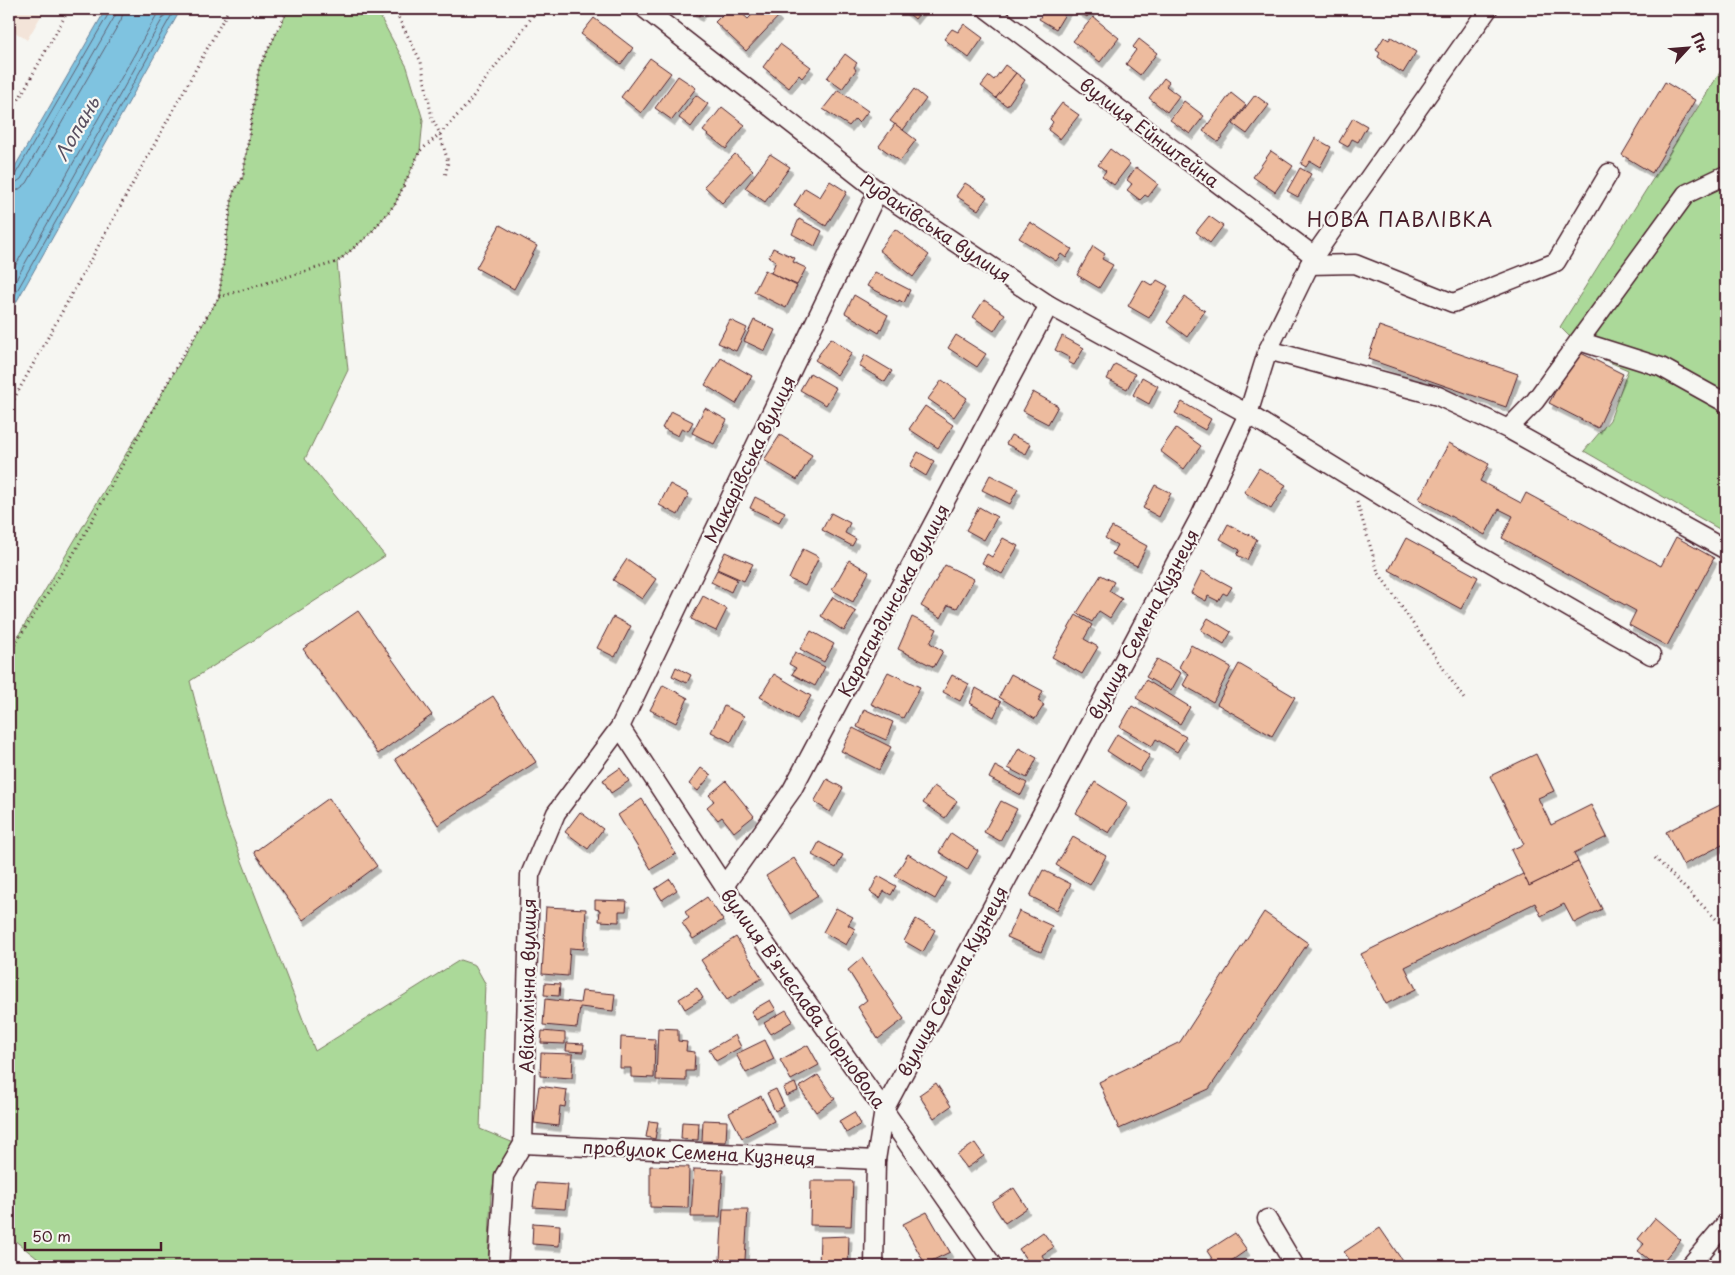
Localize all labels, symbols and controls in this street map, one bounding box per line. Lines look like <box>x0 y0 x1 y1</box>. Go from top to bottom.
north arrow <box>1662 22 1712 72</box>
text: Пн <box>1686 28 1714 56</box>
street label: вулиця Ейнштейна <box>1074 70 1226 194</box>
water label: Лопань <box>46 90 106 165</box>
street label: Рудаківська вулиця <box>855 167 1017 289</box>
district label: НОВА ПАВЛІВКА <box>1307 204 1493 234</box>
street label: Макарівська вулиця <box>697 371 801 547</box>
street label: Карагандинська вулиця <box>831 499 955 701</box>
street label: вулиця Семена Кузнеця <box>1081 524 1205 724</box>
street label: вулиця Семена Кузнеця <box>890 881 1014 1081</box>
street label: вулиця В'ячеслава Чорновола <box>715 882 894 1114</box>
street label: Авіахімічна вулиця <box>512 898 542 1074</box>
street label: провулок Семена Кузнеця <box>582 1132 816 1172</box>
scale bar <box>25 1220 161 1252</box>
text: 50 m <box>32 1224 71 1247</box>

